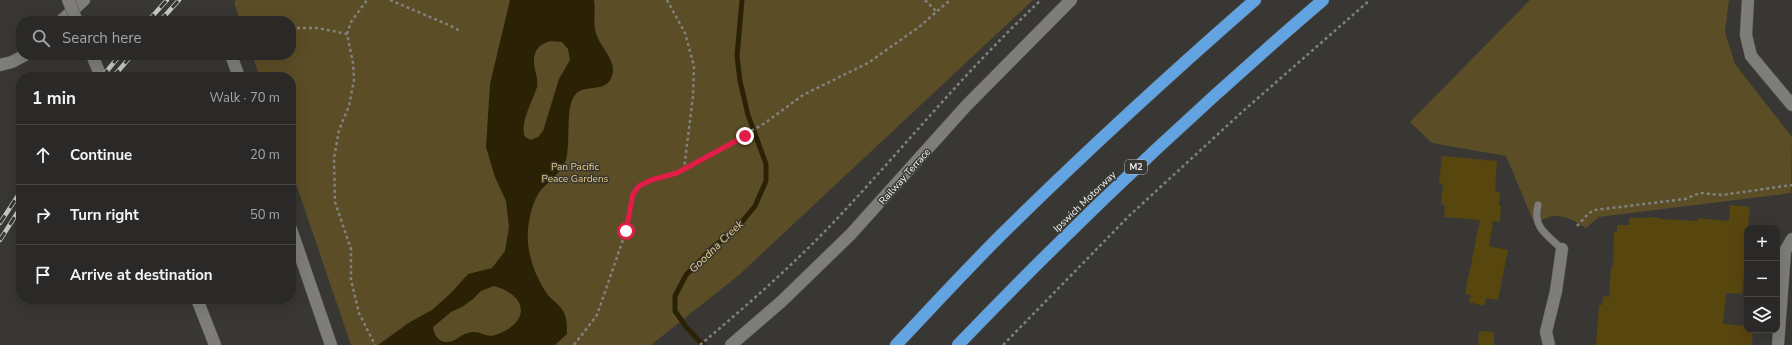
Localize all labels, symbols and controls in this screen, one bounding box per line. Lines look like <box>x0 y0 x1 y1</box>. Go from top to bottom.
search box <box>16 16 296 60</box>
icon: search <box>30 27 52 49</box>
text: Search here <box>62 28 142 48</box>
text: 1 min <box>32 87 76 110</box>
text: Walk · 70 m <box>209 89 280 107</box>
route end <box>736 127 754 145</box>
icon: ahead <box>32 144 54 166</box>
text: Continue <box>70 145 132 165</box>
text: 20 m <box>250 146 280 164</box>
street label: Railway Terrace <box>876 146 934 208</box>
park label: Pan Pacific Peace Gardens <box>542 160 609 186</box>
road number: M2 <box>1125 160 1147 174</box>
street label: Ipswich Motorway <box>1050 167 1120 235</box>
icon: right <box>32 204 54 226</box>
text: Turn right <box>70 205 139 225</box>
text: 50 m <box>250 206 280 224</box>
water label: Goodna Creek <box>686 216 747 276</box>
route start <box>617 222 635 240</box>
map controls <box>1744 225 1780 333</box>
button: + <box>1744 225 1780 261</box>
button: − <box>1744 261 1780 297</box>
icon: arrive <box>32 264 54 286</box>
text: Arrive at destination <box>70 265 213 285</box>
button: layers <box>1744 297 1780 333</box>

